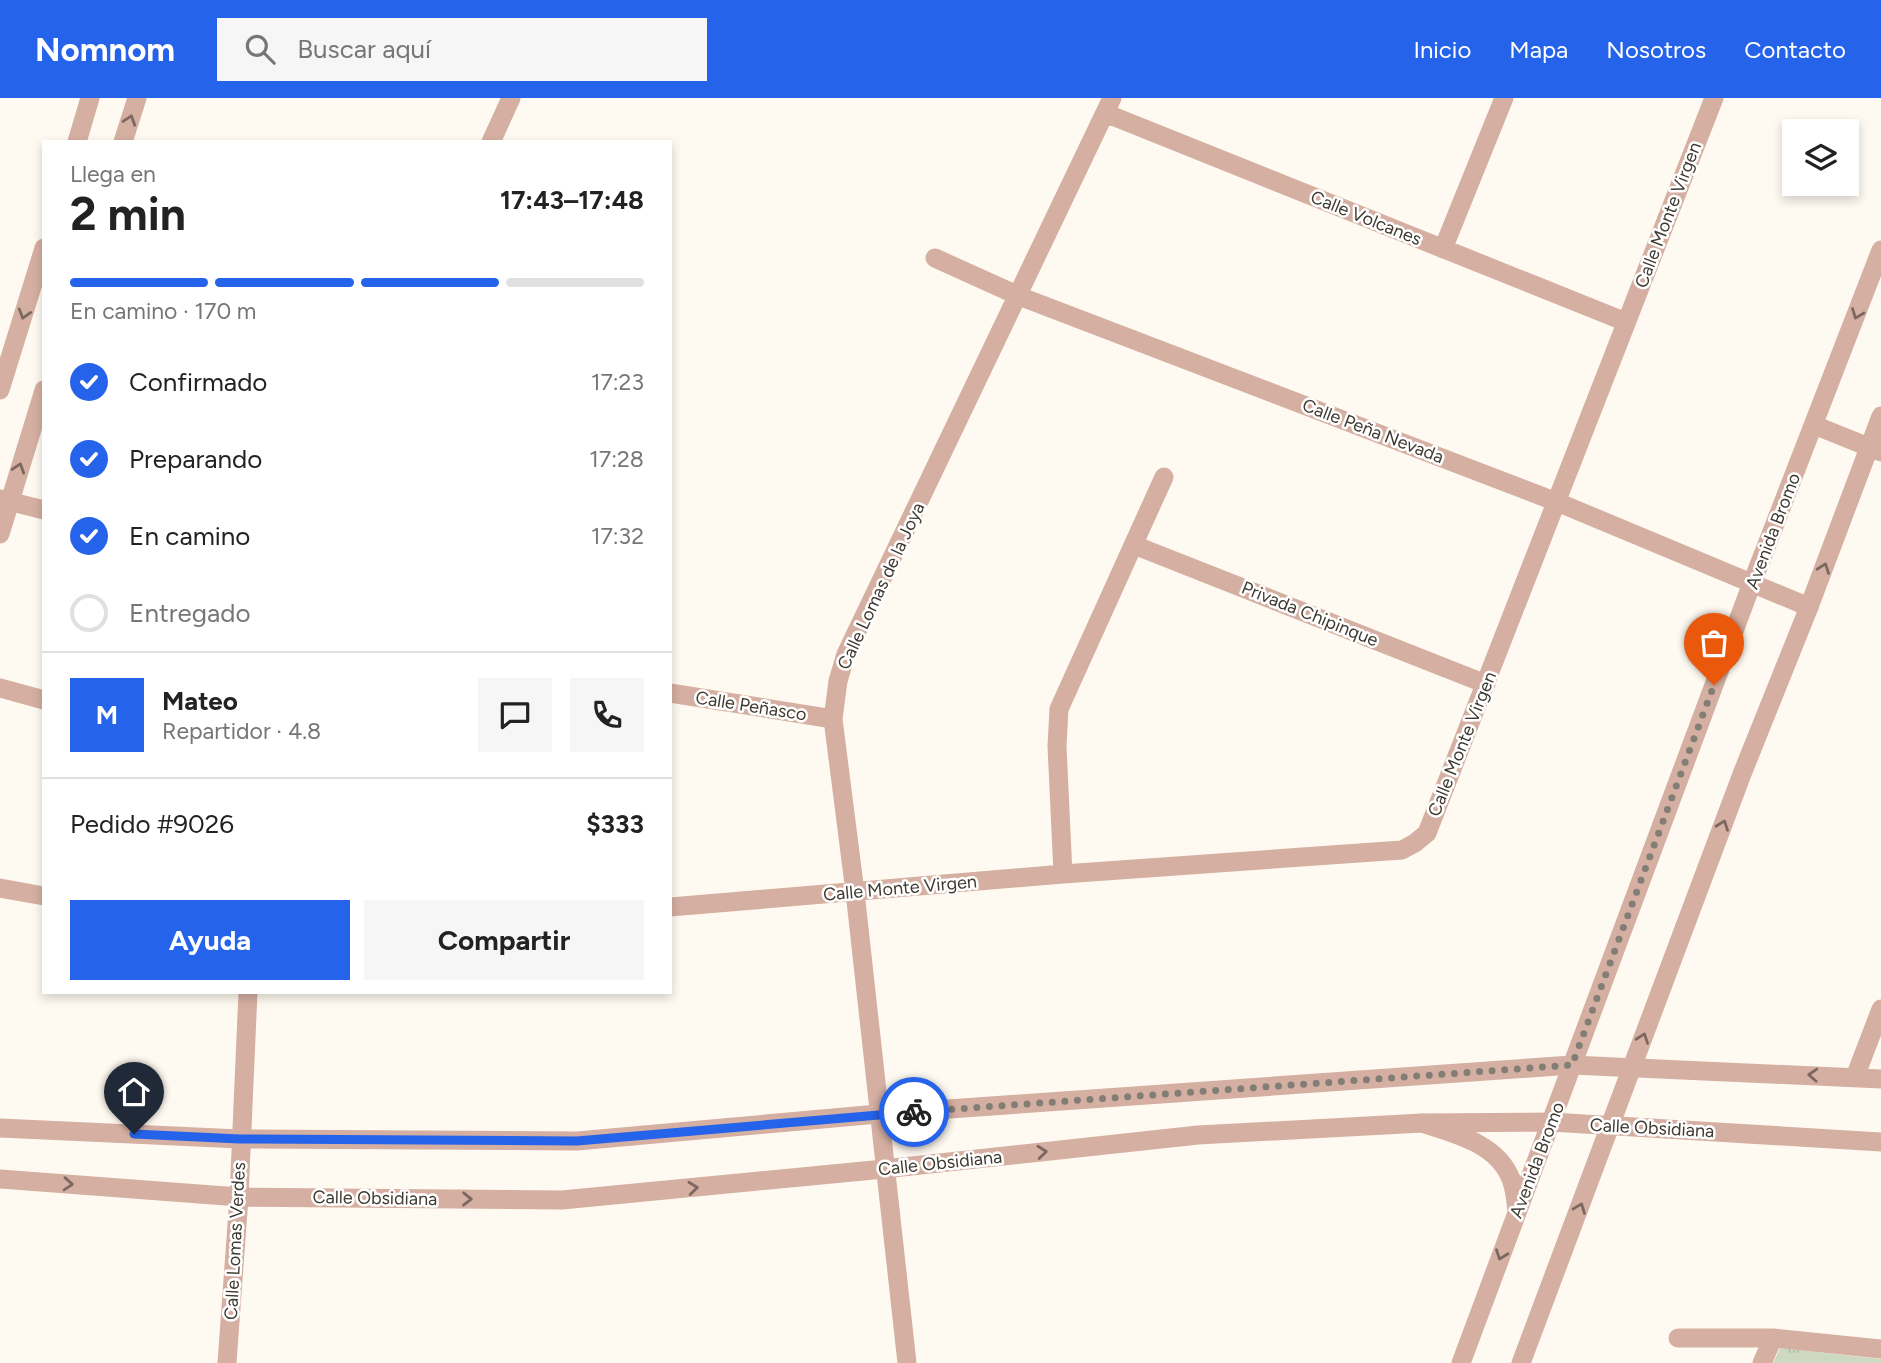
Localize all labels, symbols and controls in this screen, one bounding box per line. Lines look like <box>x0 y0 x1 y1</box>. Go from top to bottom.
search box <box>217 18 707 81</box>
text: Nomnom <box>35 30 175 69</box>
icon: search <box>241 30 279 68</box>
text: Buscar aquí <box>297 33 431 65</box>
text: Inicio <box>1413 35 1471 64</box>
text: Mapa <box>1509 35 1568 64</box>
text: Nosotros <box>1606 35 1706 64</box>
text: Contacto <box>1744 35 1846 64</box>
one-way arrow <box>122 114 136 127</box>
map controls <box>1782 119 1859 196</box>
button: layers <box>1782 119 1859 196</box>
street label: Calle Monte Virgen <box>1630 139 1706 291</box>
text: Llega en <box>70 160 156 188</box>
text: 17:43–17:48 <box>500 184 644 216</box>
text: 2 min <box>70 186 186 242</box>
street label: Calle Volcanes <box>1307 186 1425 250</box>
text: En camino · 170 m <box>70 297 256 325</box>
one-way arrow <box>17 307 32 319</box>
one-way arrow <box>1851 307 1865 319</box>
icon: check <box>70 363 108 401</box>
text: Confirmado <box>129 366 267 398</box>
text: 17:23 <box>591 368 644 396</box>
street label: Calle Peña Nevada <box>1299 394 1447 468</box>
icon: check <box>70 440 108 478</box>
text: Preparando <box>129 443 262 475</box>
text: 17:28 <box>589 445 644 473</box>
one-way arrow <box>11 462 25 475</box>
street label: Avenida Bromo <box>1741 470 1805 592</box>
street label: Calle Lomas de la Joya <box>833 499 929 673</box>
icon: check <box>70 517 108 555</box>
text: En camino <box>129 520 250 552</box>
text: 17:32 <box>591 522 644 550</box>
one-way arrow <box>1816 562 1830 574</box>
street label: Privada Chipinque <box>1238 577 1382 652</box>
text: Entregado <box>129 597 251 629</box>
pin <box>1684 613 1744 685</box>
icon: bag <box>1695 624 1733 662</box>
street label: Calle Monte Virgen <box>1423 668 1501 820</box>
button: chat <box>478 678 552 752</box>
button: phone <box>570 678 644 752</box>
text: Mateo <box>162 685 238 717</box>
street label: Calle Peñasco <box>694 686 808 726</box>
text: M <box>96 699 118 731</box>
text: Repartidor · 4.8 <box>162 717 321 745</box>
text: Pedido #9026 <box>70 808 234 840</box>
text: $333 <box>586 808 644 840</box>
one-way arrow <box>1715 819 1729 832</box>
street label: Calle Monte Virgen <box>822 870 978 906</box>
button: Ayuda <box>70 900 350 980</box>
button: Compartir <box>364 900 644 980</box>
one-way arrow <box>1635 1033 1649 1045</box>
pin <box>104 1062 164 1134</box>
one-way arrow <box>1807 1068 1818 1083</box>
icon: home <box>115 1073 153 1111</box>
courier <box>879 1077 949 1147</box>
icon: bike <box>895 1093 933 1131</box>
street label: Avenida Bromo <box>1505 1099 1569 1221</box>
street label: Calle Obsidiana <box>1589 1114 1715 1142</box>
one-way arrow <box>1036 1144 1047 1159</box>
street label: Calle Obsidiana <box>877 1146 1003 1180</box>
street label: Calle Lomas Verdes <box>220 1162 250 1320</box>
one-way arrow <box>63 1176 74 1191</box>
one-way arrow <box>688 1181 699 1196</box>
street label: Calle Obsidiana <box>313 1186 437 1210</box>
one-way arrow <box>461 1192 472 1207</box>
one-way arrow <box>1572 1202 1586 1214</box>
one-way arrow <box>1495 1248 1509 1260</box>

